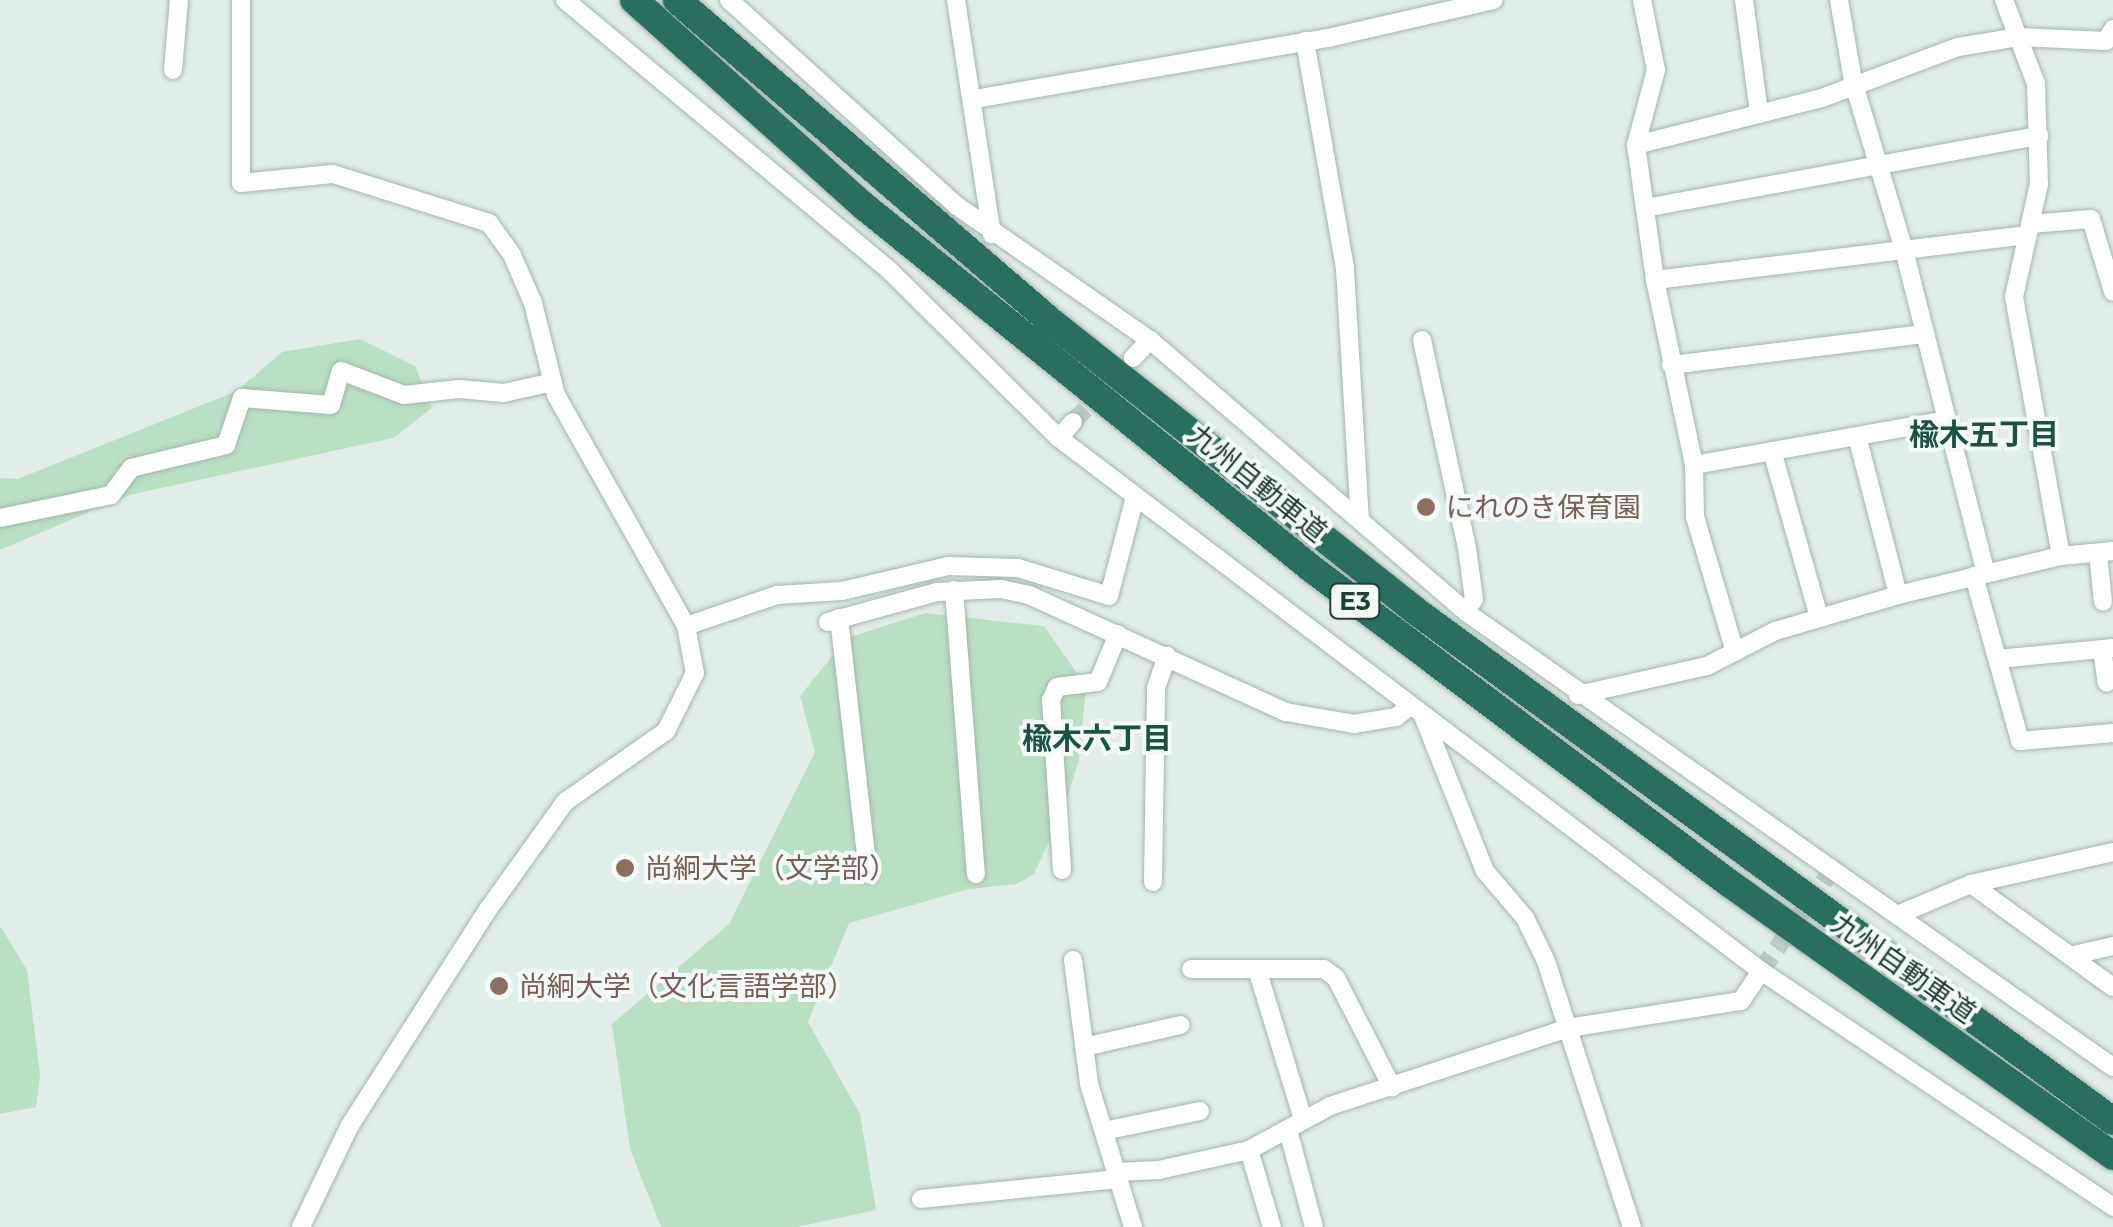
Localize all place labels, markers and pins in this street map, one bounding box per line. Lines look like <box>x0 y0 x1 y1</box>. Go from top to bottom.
place label: にれのき保育園 <box>1446 490 1642 524</box>
marker: にれのき保育園 <box>1415 496 1437 518</box>
place label: 尚絅大学（文学部） <box>645 851 897 885</box>
marker: 尚絅大学（文学部） <box>614 857 636 879</box>
place label: 尚絅大学（文化言語学部） <box>519 969 855 1003</box>
marker: 尚絅大学（文化言語学部） <box>488 975 510 997</box>

